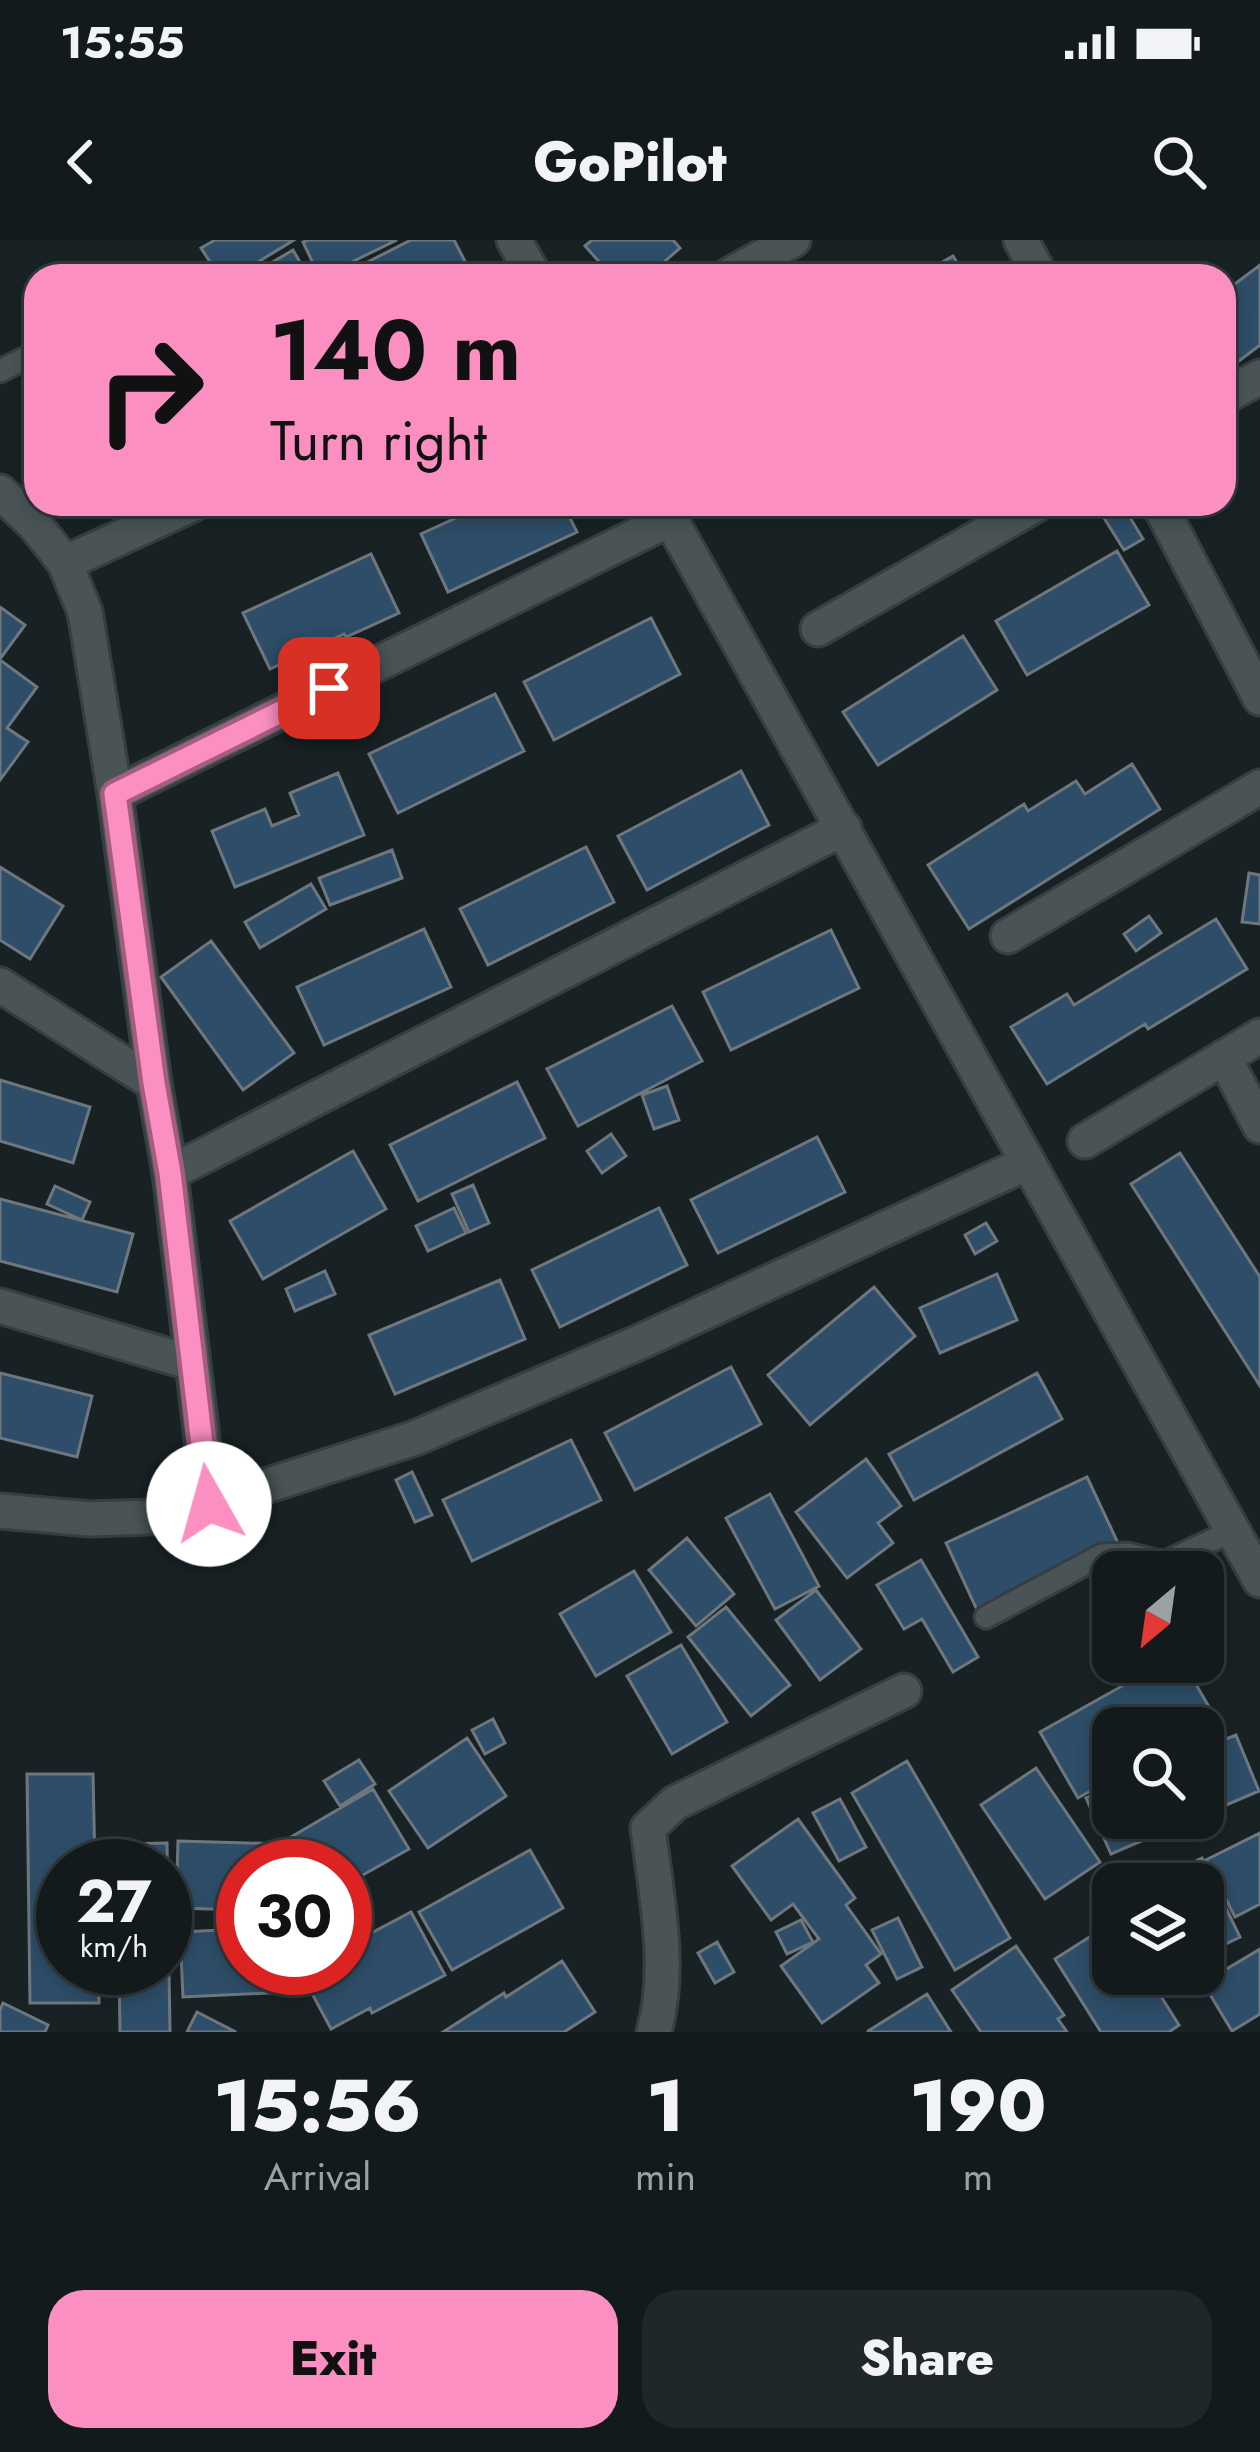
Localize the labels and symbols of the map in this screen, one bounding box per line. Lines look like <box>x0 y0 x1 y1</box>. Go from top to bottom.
pin <box>278 637 380 739</box>
position arrow <box>146 1441 272 1567</box>
north arrow <box>1092 1551 1224 1683</box>
speed limit sign: 30 <box>216 1839 372 1995</box>

